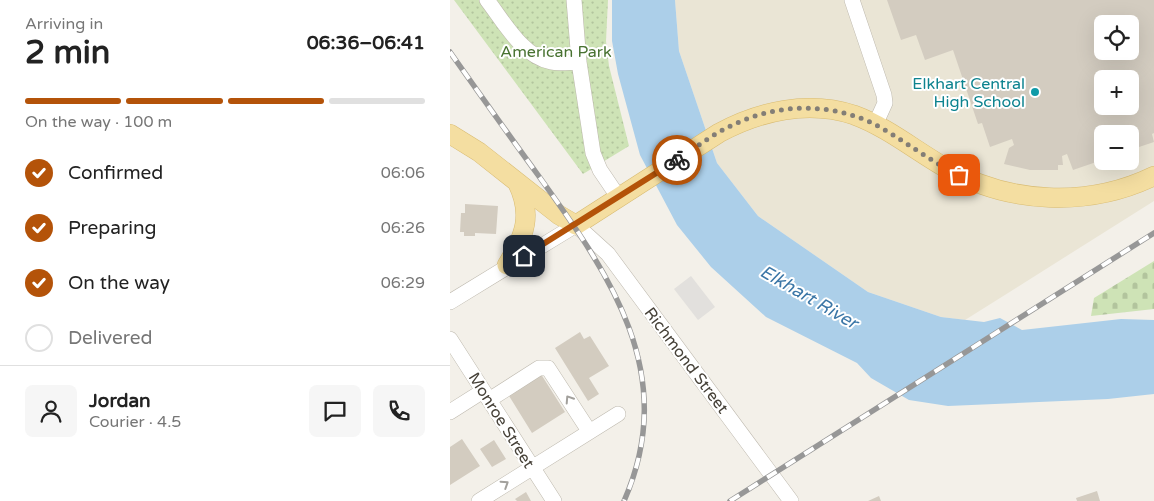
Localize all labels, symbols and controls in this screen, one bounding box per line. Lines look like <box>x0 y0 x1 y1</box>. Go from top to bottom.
text: Arriving in <box>25 14 103 34</box>
map controls <box>1094 15 1139 170</box>
button: locate <box>1094 15 1139 60</box>
text: 06:36–06:41 <box>307 32 425 54</box>
text: 2 min <box>25 34 110 72</box>
park label: American Park <box>500 42 612 62</box>
button: + <box>1094 70 1139 115</box>
place label: Elkhart Central High School <box>912 74 1025 112</box>
marker: Elkhart Central High School <box>1029 86 1041 98</box>
text: On the way · 100 m <box>25 112 172 132</box>
button: − <box>1094 125 1139 170</box>
courier <box>652 135 702 185</box>
icon: bike <box>663 146 691 174</box>
pin <box>938 154 980 196</box>
icon: check <box>25 159 53 187</box>
icon: bag <box>945 161 973 189</box>
text: Confirmed <box>68 162 163 184</box>
text: 06:06 <box>381 163 425 183</box>
icon: check <box>25 214 53 242</box>
text: Preparing <box>68 217 157 239</box>
text: 06:26 <box>381 218 425 238</box>
pin <box>503 235 545 277</box>
icon: home <box>510 242 538 270</box>
water label: Elkhart River <box>756 260 864 335</box>
icon: check <box>25 269 53 297</box>
text: On the way <box>68 272 170 294</box>
text: 06:29 <box>381 273 425 293</box>
street label: Richmond Street <box>640 304 733 418</box>
text: Delivered <box>68 327 153 349</box>
street label: Monroe Street <box>464 369 539 472</box>
button: person <box>25 385 77 437</box>
button: chat <box>309 385 361 437</box>
button: phone <box>373 385 425 437</box>
text: Jordan <box>89 390 151 412</box>
one-way arrow <box>565 396 575 405</box>
text: Courier · 4.5 <box>89 412 181 432</box>
one-way arrow <box>500 481 509 490</box>

